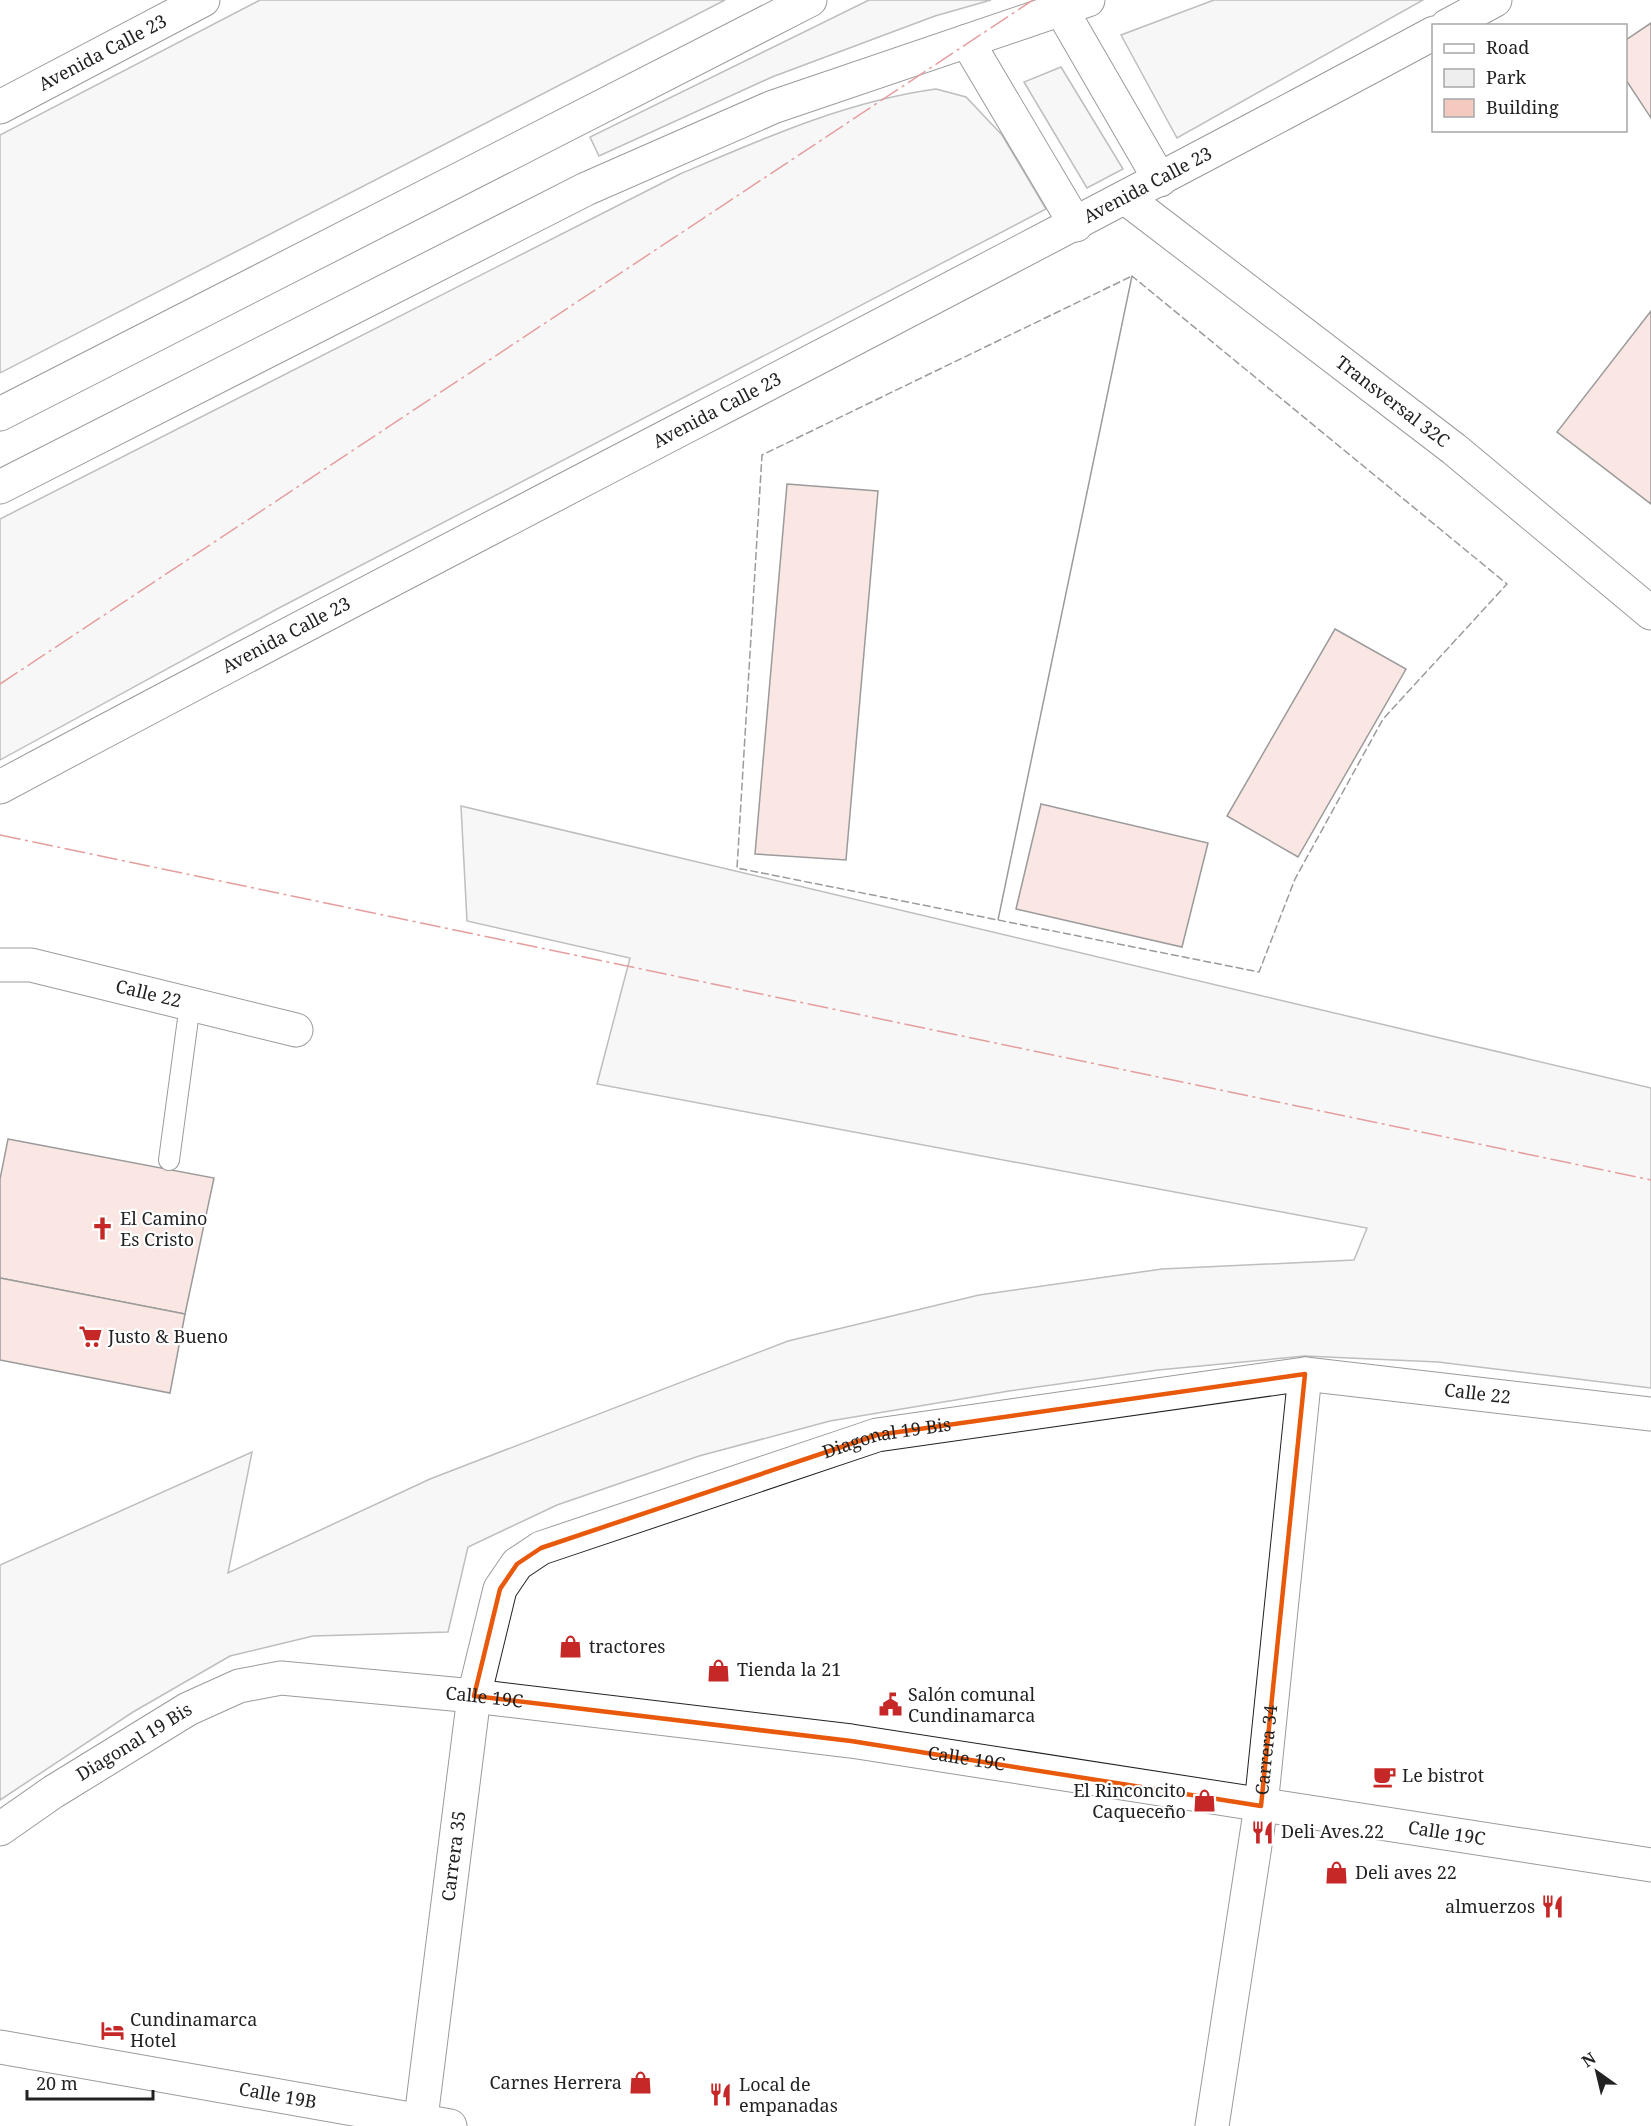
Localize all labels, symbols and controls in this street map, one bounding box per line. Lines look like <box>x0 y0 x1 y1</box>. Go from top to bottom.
street label: Avenida Calle 23 <box>34 8 170 96</box>
legend <box>1432 24 1627 132</box>
text: Road <box>1486 35 1529 59</box>
text: Park <box>1486 65 1526 89</box>
text: Building <box>1486 95 1559 119</box>
street label: Avenida Calle 23 <box>1079 141 1216 228</box>
street label: Transversal 32C <box>1331 350 1455 452</box>
street label: Avenida Calle 23 <box>648 366 785 453</box>
street label: Avenida Calle 23 <box>217 591 354 678</box>
street label: Calle 22 <box>113 973 184 1012</box>
place label: El Camino Es Cristo <box>120 1206 207 1251</box>
church icon: El Camino Es Cristo <box>89 1216 115 1242</box>
supermarket icon: Justo & Bueno <box>77 1324 103 1350</box>
place label: Justo & Bueno <box>107 1324 228 1348</box>
street label: Calle 22 <box>1443 1377 1512 1409</box>
street label: Diagonal 19 Bis <box>819 1412 953 1464</box>
shop icon: tractores <box>558 1634 584 1660</box>
place label: tractores <box>589 1634 665 1658</box>
shop icon: Tienda la 21 <box>706 1657 732 1683</box>
place label: Tienda la 21 <box>737 1657 841 1681</box>
street label: Calle 19C <box>444 1680 524 1713</box>
place label: Salón comunal Cundinamarca <box>908 1682 1036 1727</box>
public building icon: Salón comunal Cundinamarca <box>877 1692 903 1718</box>
street label: Diagonal 19 Bis <box>71 1697 196 1786</box>
street label: Carrera 34 <box>1249 1703 1282 1796</box>
street label: Calle 19C <box>926 1740 1007 1776</box>
cafe icon: Le bistrot <box>1371 1763 1397 1789</box>
place label: Le bistrot <box>1402 1763 1484 1787</box>
place label: El Rinconcito Caqueceño <box>1073 1778 1186 1823</box>
shop icon: El Rinconcito Caqueceño <box>1191 1788 1217 1814</box>
street label: Carrera 35 <box>435 1809 470 1903</box>
street label: Calle 19C <box>1406 1814 1487 1850</box>
restaurant icon: Deli Aves.22 <box>1250 1819 1276 1845</box>
place label: Deli Aves.22 <box>1281 1819 1384 1843</box>
shop icon: Deli aves 22 <box>1324 1860 1350 1886</box>
place label: Deli aves 22 <box>1355 1860 1457 1884</box>
place label: almuerzos <box>1445 1894 1535 1918</box>
restaurant icon: almuerzos <box>1540 1894 1566 1920</box>
place label: Cundinamarca Hotel <box>130 2007 257 2052</box>
hotel icon: Cundinamarca Hotel <box>99 2017 125 2043</box>
north arrow <box>1567 2042 1627 2102</box>
text: N <box>1577 2047 1600 2072</box>
scale bar <box>27 2063 153 2101</box>
place label: Carnes Herrera <box>490 2070 622 2094</box>
shop icon: Carnes Herrera <box>627 2070 653 2096</box>
text: 20 m <box>36 2071 78 2095</box>
place label: Local de empanadas <box>739 2072 838 2117</box>
street label: Calle 19B <box>237 2076 319 2113</box>
restaurant icon: Local de empanadas <box>708 2082 734 2108</box>

